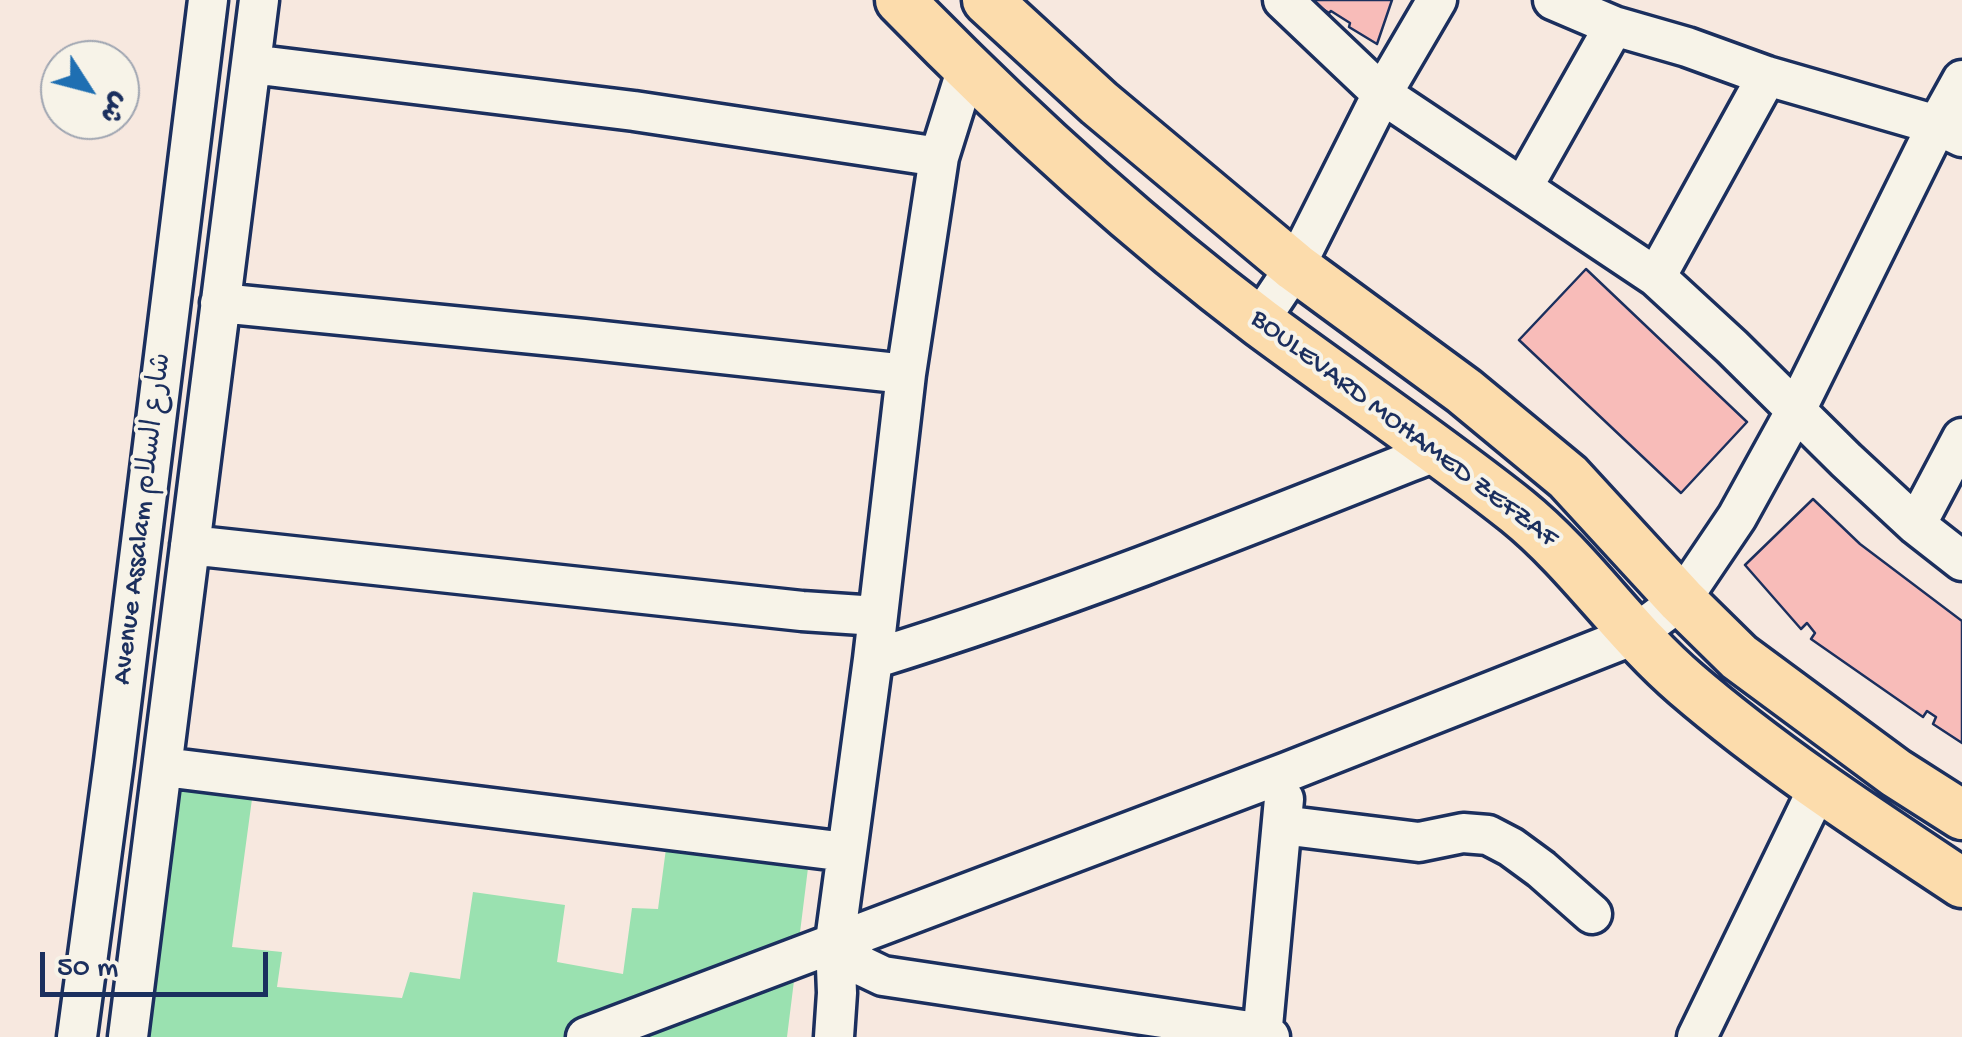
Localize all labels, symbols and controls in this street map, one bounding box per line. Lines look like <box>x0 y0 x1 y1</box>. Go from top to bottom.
north arrow <box>40 40 140 140</box>
text: ش <box>91 85 135 129</box>
street label: BOULEVARD MOHAMED ZEFZAF <box>1243 303 1563 557</box>
street label: Avenue Assalam شارع السلام <box>107 351 181 687</box>
scale bar <box>45 932 272 994</box>
text: 50 m <box>57 952 118 987</box>

